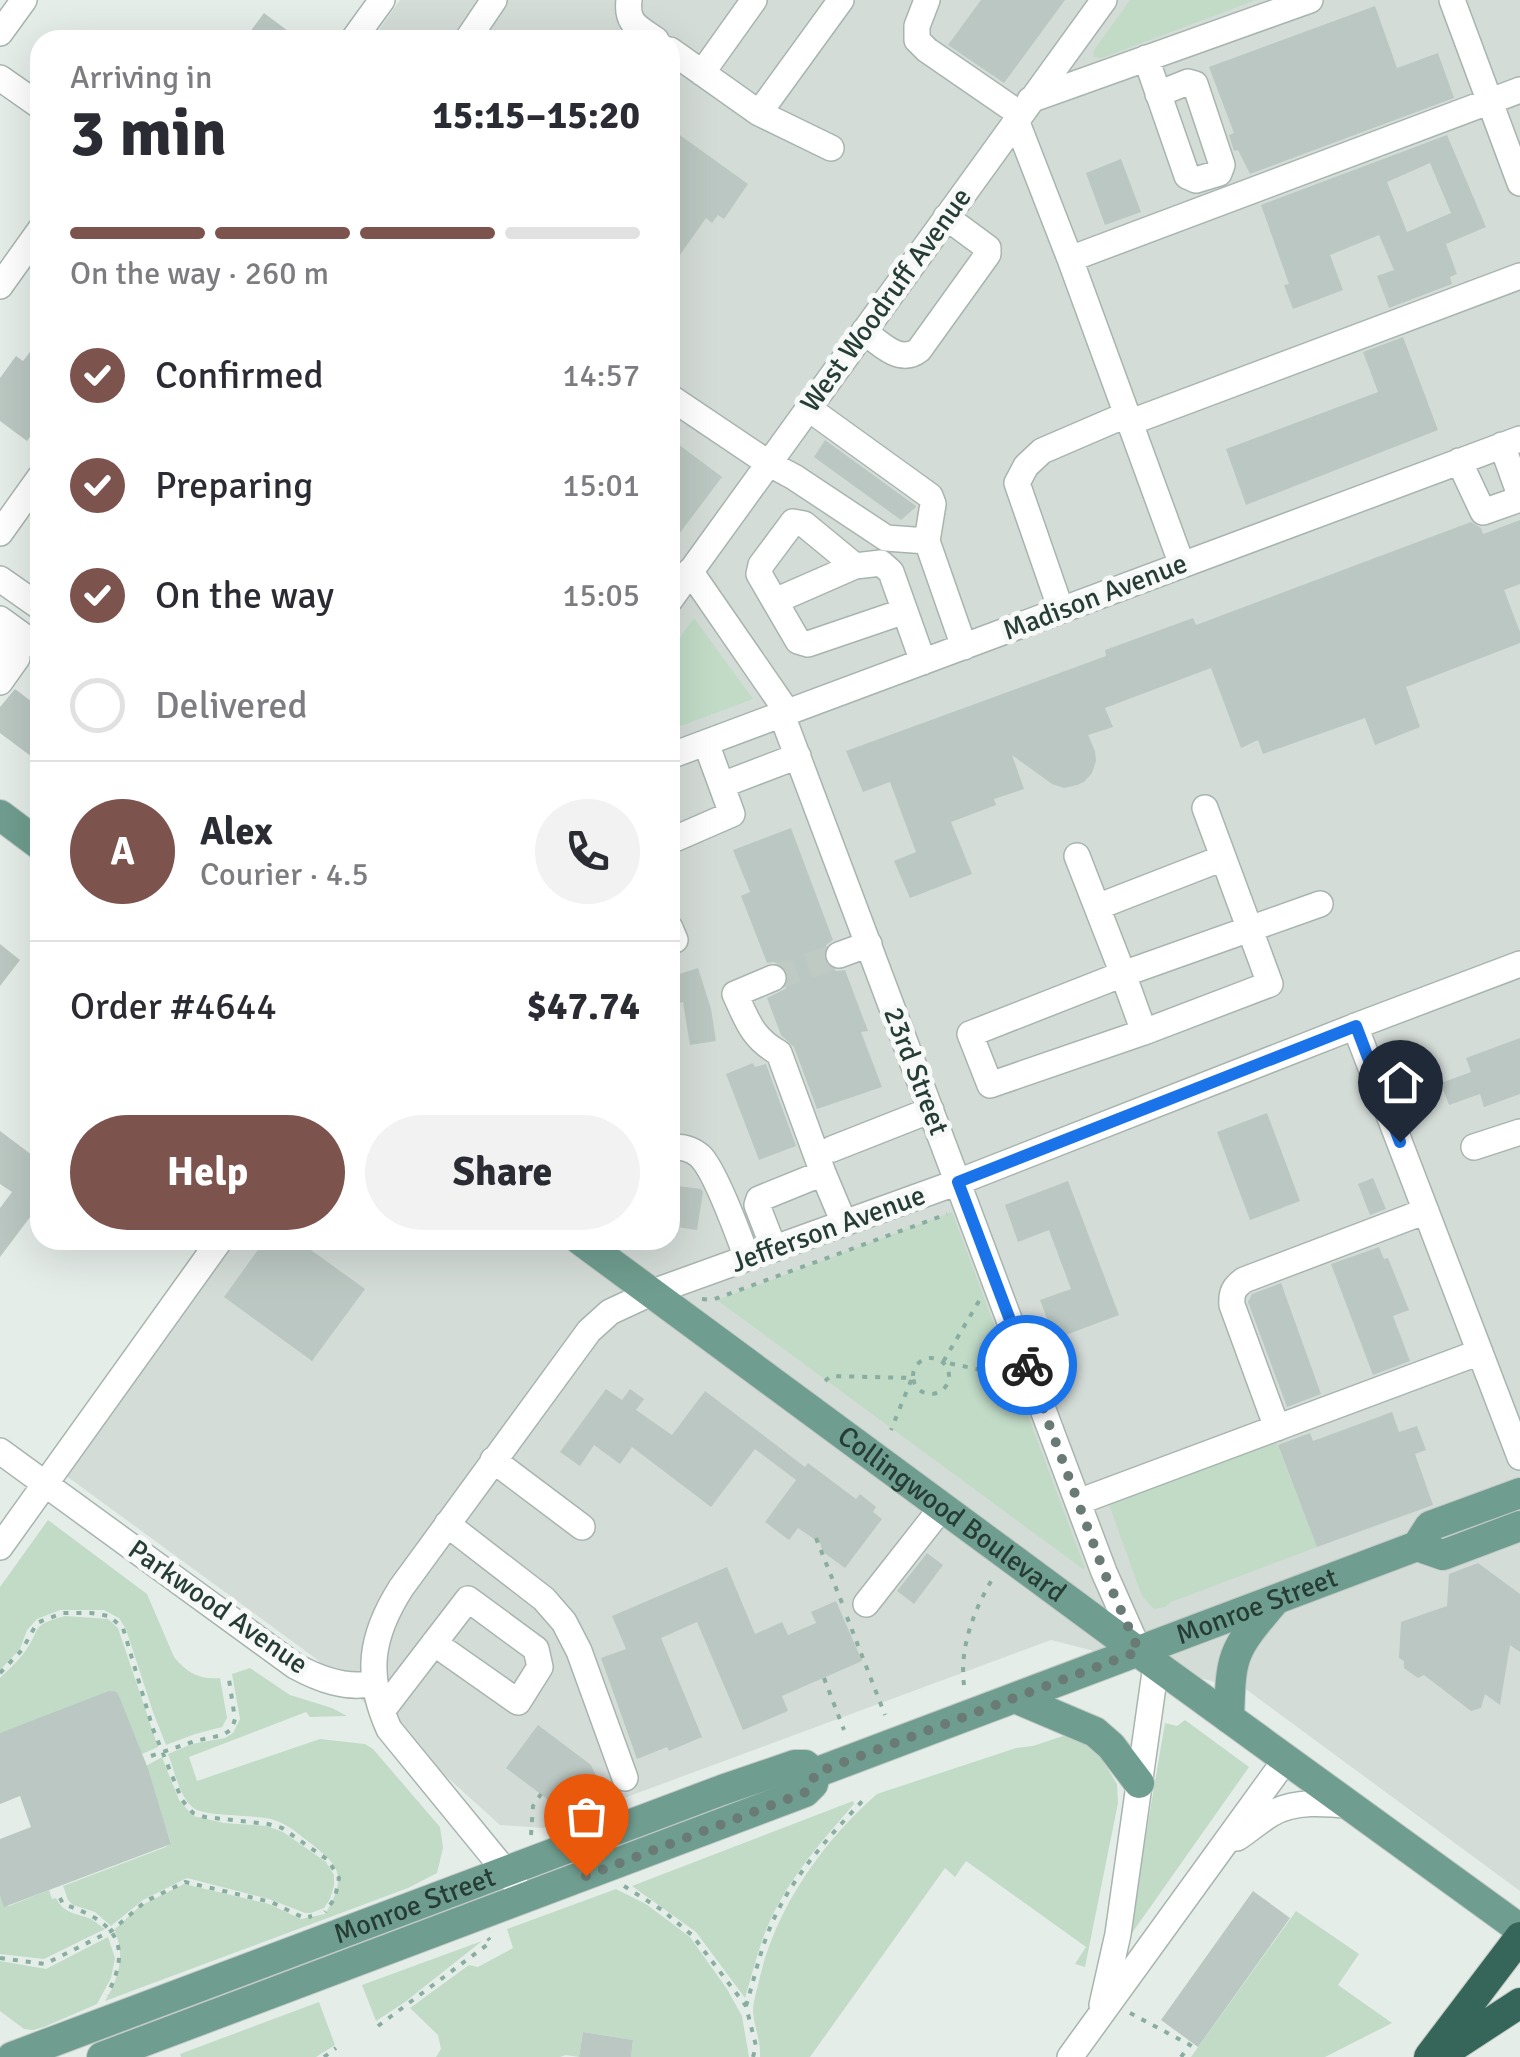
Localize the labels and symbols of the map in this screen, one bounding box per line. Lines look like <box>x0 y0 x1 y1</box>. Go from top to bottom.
street label: West Woodruff Avenue <box>793 181 979 419</box>
street label: Madison Avenue <box>998 546 1192 648</box>
street label: 23rd Street <box>876 1002 956 1140</box>
pin <box>1358 1040 1443 1143</box>
street label: Jefferson Avenue <box>726 1178 930 1280</box>
courier <box>977 1315 1077 1415</box>
street label: Collingwood Boulevard <box>831 1419 1073 1610</box>
street label: Parkwood Avenue <box>122 1532 314 1682</box>
street label: Monroe Street <box>1171 1561 1342 1652</box>
pin <box>544 1774 629 1877</box>
street label: Monroe Street <box>329 1860 500 1951</box>

